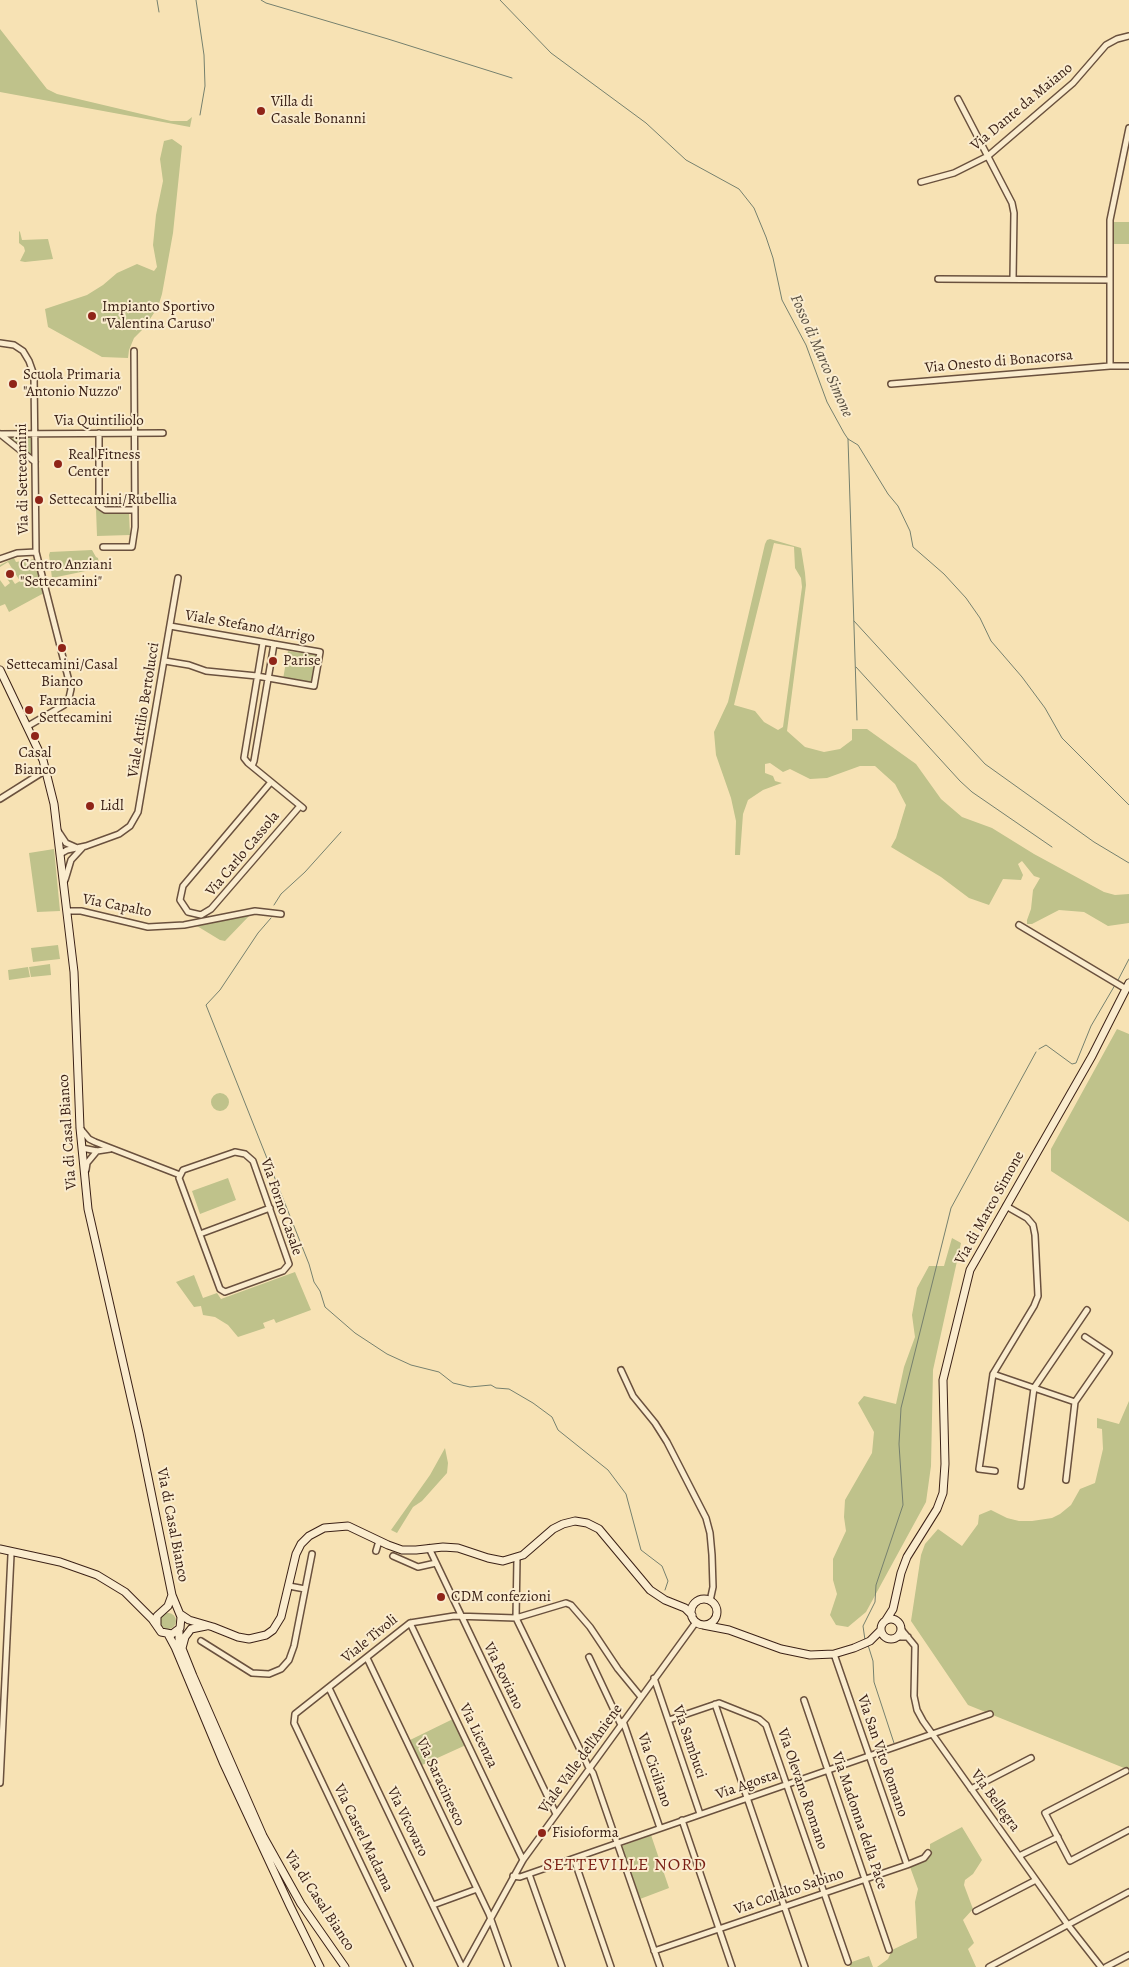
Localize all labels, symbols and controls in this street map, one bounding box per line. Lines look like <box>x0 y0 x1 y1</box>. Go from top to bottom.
street label: Via Dante da Maiano <box>967 59 1077 155</box>
place label: Villa di Casale Bonanni <box>271 93 366 128</box>
marker: Villa di Casale Bonanni <box>255 105 267 117</box>
water label: Fosso di Marco Simone <box>785 292 857 420</box>
place label: Impianto Sportivo "Valentina Caruso" <box>102 298 215 333</box>
marker: Impianto Sportivo "Valentina Caruso" <box>86 310 98 322</box>
street label: Via Onesto di Bonacorsa <box>924 347 1074 377</box>
place label: Scuola Primaria "Antonio Nuzzo" <box>23 366 122 401</box>
marker: Scuola Primaria "Antonio Nuzzo" <box>7 378 19 390</box>
street label: Via Quintiliolo <box>54 412 144 430</box>
street label: Via di Settecamini <box>13 423 33 535</box>
place label: Real Fitness Center <box>68 446 141 481</box>
marker: Real Fitness Center <box>52 458 64 470</box>
place label: Settecamini/Rubellia <box>49 491 177 509</box>
marker: Settecamini/Rubellia <box>33 494 45 506</box>
place label: Centro Anziani "Settecamini" <box>20 556 112 591</box>
marker: Centro Anziani "Settecamini" <box>4 568 16 580</box>
street label: Viale Stefano d'Arrigo <box>184 607 316 647</box>
street label: Viale Attilio Bertolucci <box>124 641 164 779</box>
marker: Settecamini/Casal Bianco <box>56 642 68 654</box>
place label: Parise <box>283 652 321 670</box>
marker: Parise <box>267 655 279 667</box>
place label: Settecamini/Casal Bianco <box>6 656 118 691</box>
place label: Farmacia Settecamini <box>39 692 112 727</box>
marker: Farmacia Settecamini <box>23 704 35 716</box>
marker: Casal Bianco <box>29 730 41 742</box>
place label: Casal Bianco <box>14 744 56 779</box>
place label: Lidl <box>100 797 124 815</box>
marker: Lidl <box>84 800 96 812</box>
street label: Via Carlo Cassola <box>202 808 284 900</box>
street label: Via Capalto <box>81 890 153 922</box>
street label: Via di Casal Bianco <box>55 1074 81 1190</box>
street label: Via di Marco Simone <box>951 1148 1029 1268</box>
street label: Via Forno Casale <box>256 1156 306 1258</box>
street label: Via di Casal Bianco <box>152 1466 192 1584</box>
place label: CDM confezioni <box>451 1588 551 1606</box>
marker: CDM confezioni <box>435 1591 447 1603</box>
street label: Viale Tivoli <box>338 1611 402 1667</box>
street label: Via Roviano <box>479 1640 527 1712</box>
street label: Via San Vito Romano <box>853 1693 911 1819</box>
street label: Via Licenza <box>455 1701 501 1771</box>
street label: Viale Valle dell'Aniene <box>535 1701 627 1817</box>
street label: Via Sambuci <box>668 1703 710 1781</box>
street label: Via Olevano Romano <box>773 1726 831 1852</box>
street label: Via Ciciliano <box>633 1731 675 1809</box>
street label: Via Saracinesco <box>412 1735 468 1829</box>
street label: Via Madonna della Pace <box>827 1750 891 1892</box>
street label: Via Agosta <box>714 1766 780 1804</box>
street label: Via Bellegra <box>966 1766 1024 1836</box>
street label: Via Castel Madama <box>329 1781 397 1895</box>
street label: Via Vicovaro <box>382 1784 432 1860</box>
place label: Fisioforma <box>552 1824 619 1842</box>
marker: Fisioforma <box>536 1827 548 1839</box>
street label: Via di Casal Bianco <box>280 1848 358 1954</box>
district label: SETTEVILLE NORD <box>541 1855 709 1877</box>
street label: Via Collalto Sabino <box>732 1865 846 1919</box>

